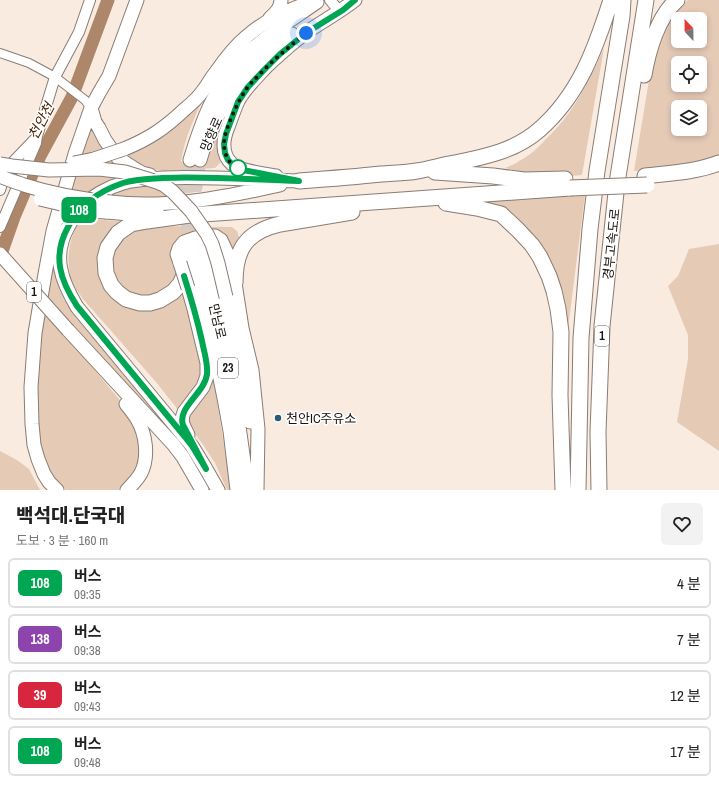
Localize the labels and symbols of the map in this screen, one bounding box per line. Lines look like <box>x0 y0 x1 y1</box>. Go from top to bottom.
north arrow <box>671 12 707 48</box>
your location <box>296 23 316 43</box>
water label: 천안천 <box>24 99 59 142</box>
street label: 망향로 <box>196 114 227 154</box>
unlabelled marker <box>229 159 247 177</box>
line badge: 108 <box>56 197 102 223</box>
street label: 경부고속도로 <box>599 207 624 281</box>
road number: 1 <box>27 282 41 302</box>
street label: 만남로 <box>205 302 230 341</box>
road number: 1 <box>595 326 609 346</box>
road number: 23 <box>218 358 238 378</box>
place label: 천안IC주유소 <box>286 410 357 427</box>
marker: 천안IC주유소 <box>273 413 283 423</box>

